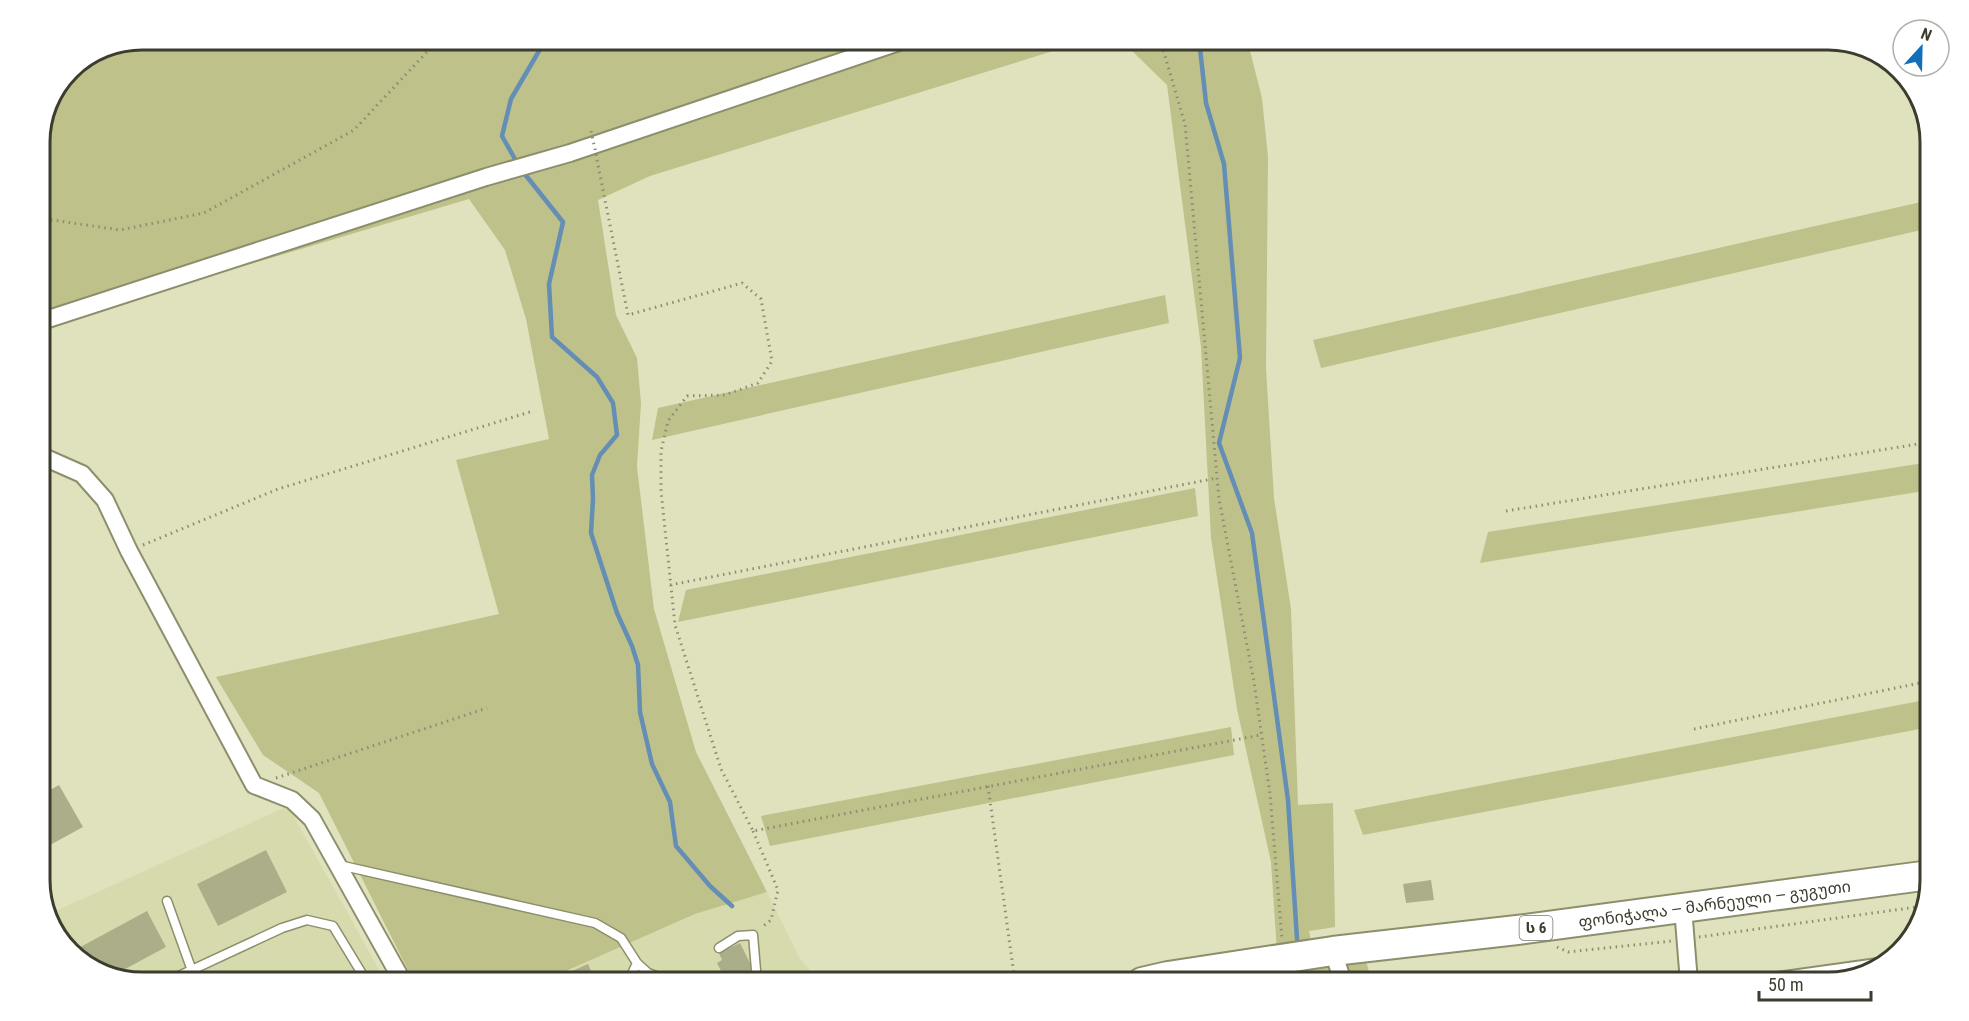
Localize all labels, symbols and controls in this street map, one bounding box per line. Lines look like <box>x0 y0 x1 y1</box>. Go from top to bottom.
north arrow <box>1891 18 1951 78</box>
text: N <box>1918 24 1935 45</box>
street label: ფონიჭალა — მარნეული — გუგუთი <box>1577 876 1852 931</box>
road number: ს 6 <box>1520 916 1552 940</box>
scale bar <box>1759 964 1872 1002</box>
text: 50 m <box>1768 974 1803 995</box>

